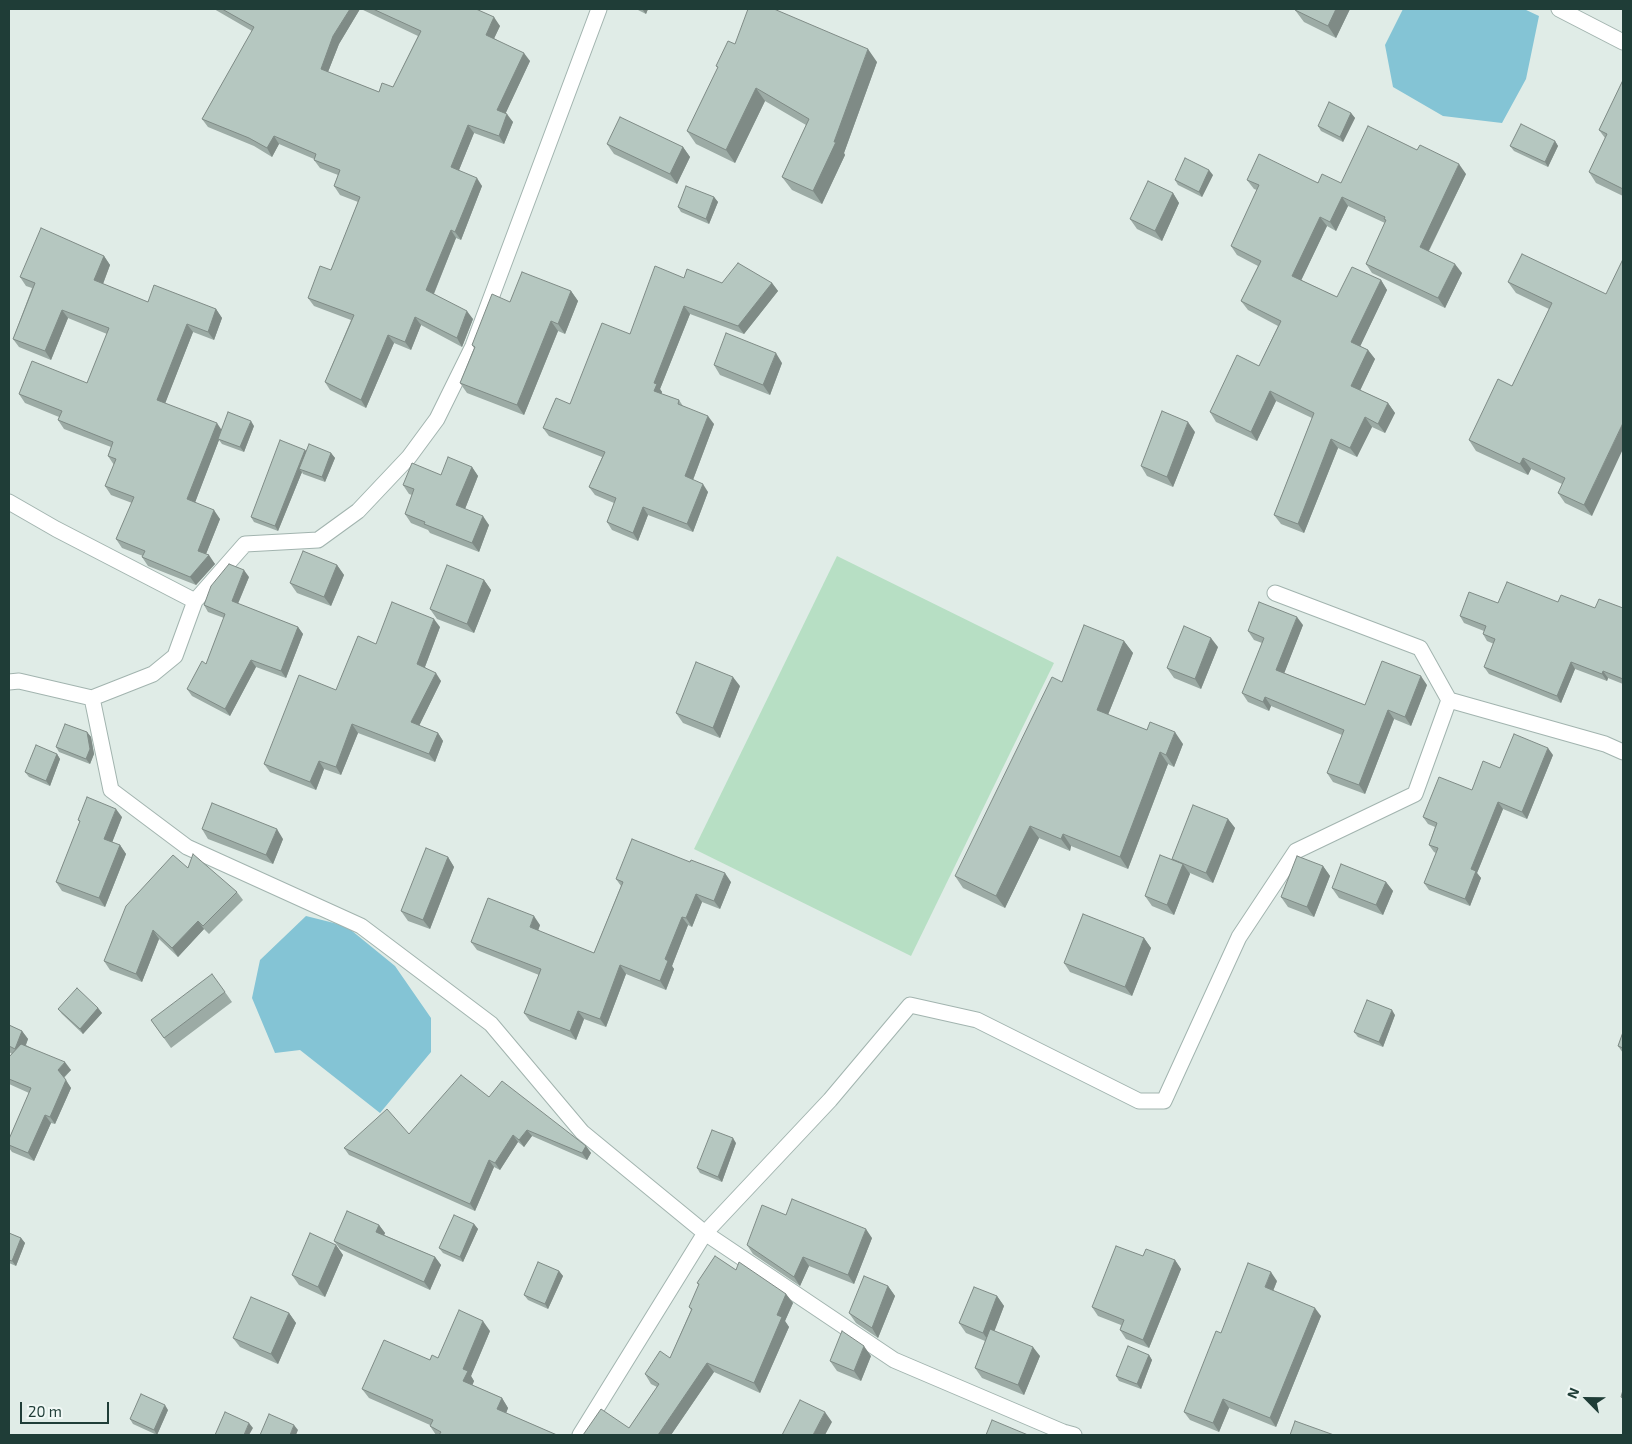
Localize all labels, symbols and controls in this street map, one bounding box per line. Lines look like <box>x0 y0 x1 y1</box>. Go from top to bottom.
north arrow <box>1562 1374 1612 1424</box>
text: N <box>1563 1385 1583 1401</box>
scale bar <box>22 1392 111 1424</box>
text: 20 m <box>28 1402 62 1420</box>

